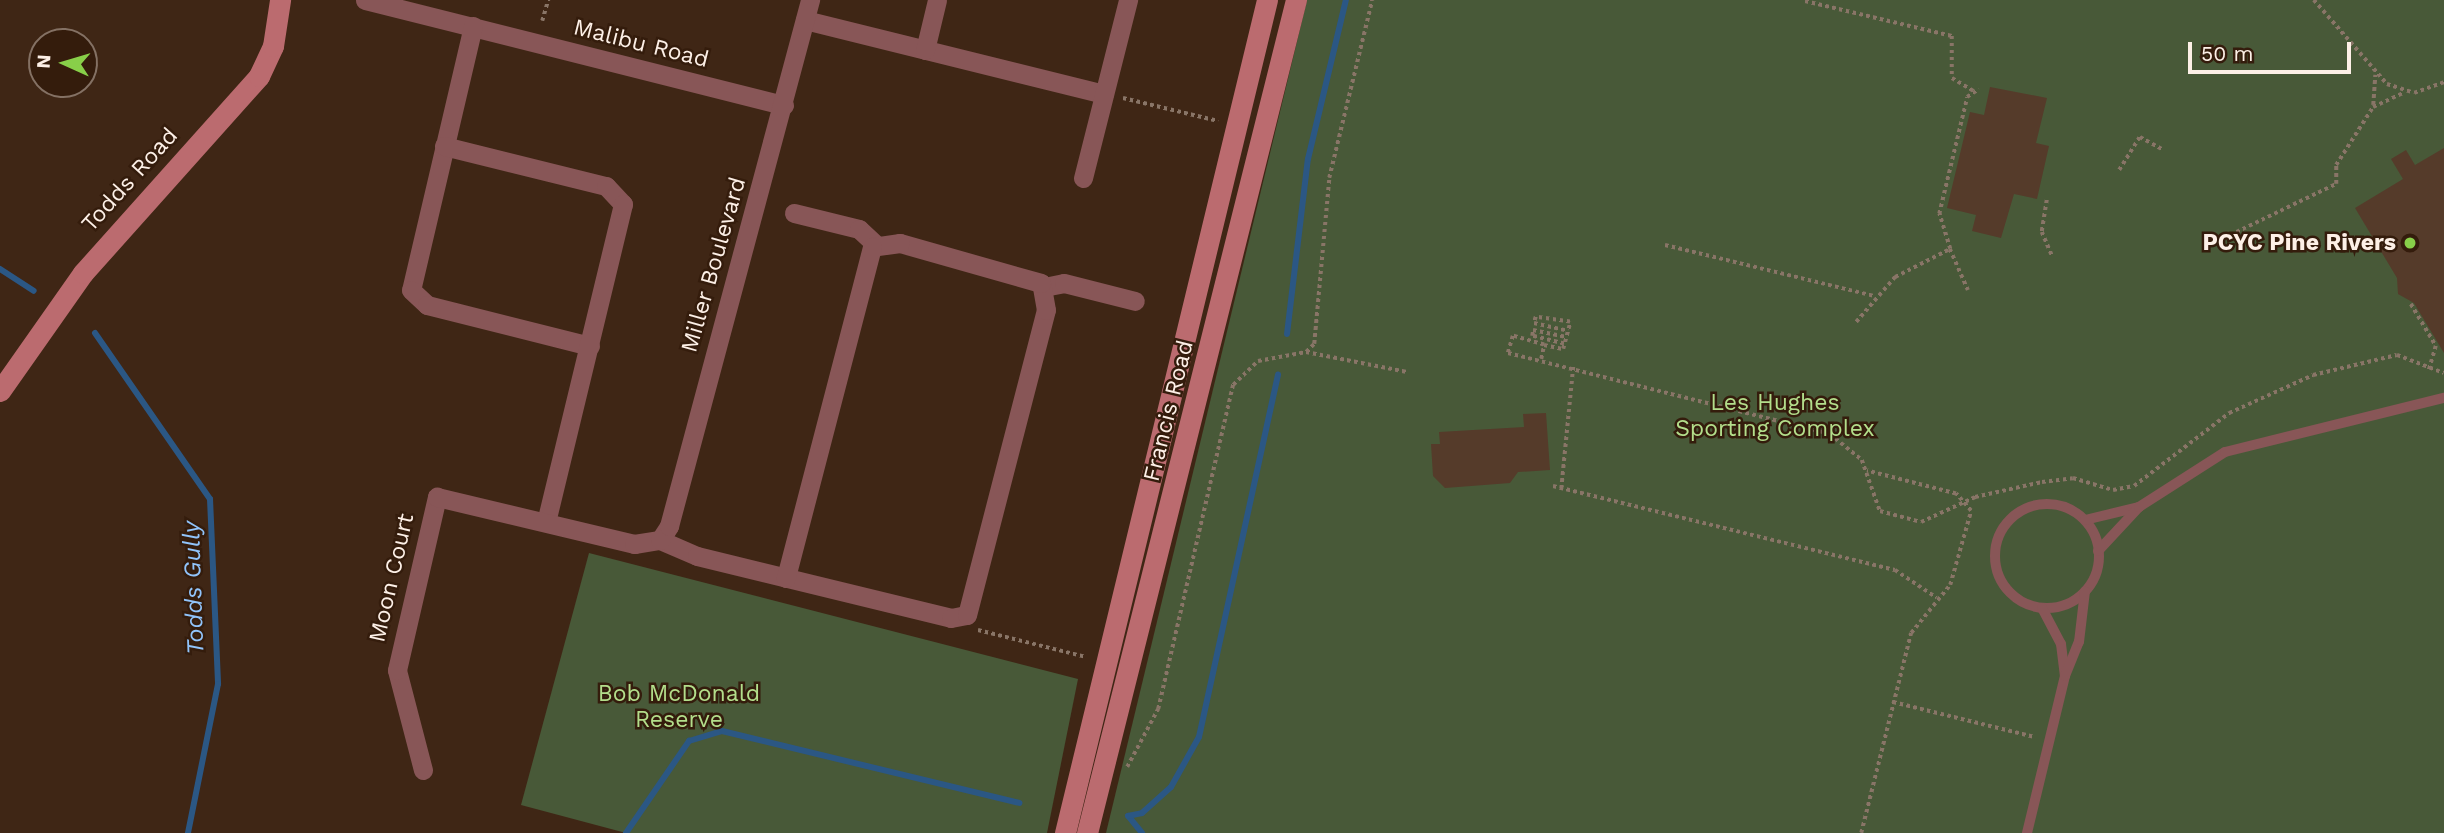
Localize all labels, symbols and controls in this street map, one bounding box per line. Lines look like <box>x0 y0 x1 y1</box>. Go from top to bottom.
street label: Malibu Road <box>571 14 711 74</box>
north arrow <box>28 28 98 98</box>
scale bar <box>2192 28 2355 72</box>
text: 50 m <box>2201 41 2253 66</box>
text: N <box>32 54 56 69</box>
street label: Todds Road <box>76 122 184 238</box>
street label: Miller Boulevard <box>676 174 752 356</box>
place label: PCYC Pine Rivers <box>2202 229 2396 257</box>
marker: PCYC Pine Rivers <box>2402 235 2418 251</box>
street label: Francis Road <box>1138 338 1200 484</box>
park label: Les Hughes Sporting Complex <box>1675 389 1875 443</box>
street label: Moon Court <box>364 511 420 645</box>
water label: Todds Gully <box>177 521 211 655</box>
park label: Bob McDonald Reserve <box>598 680 760 734</box>

